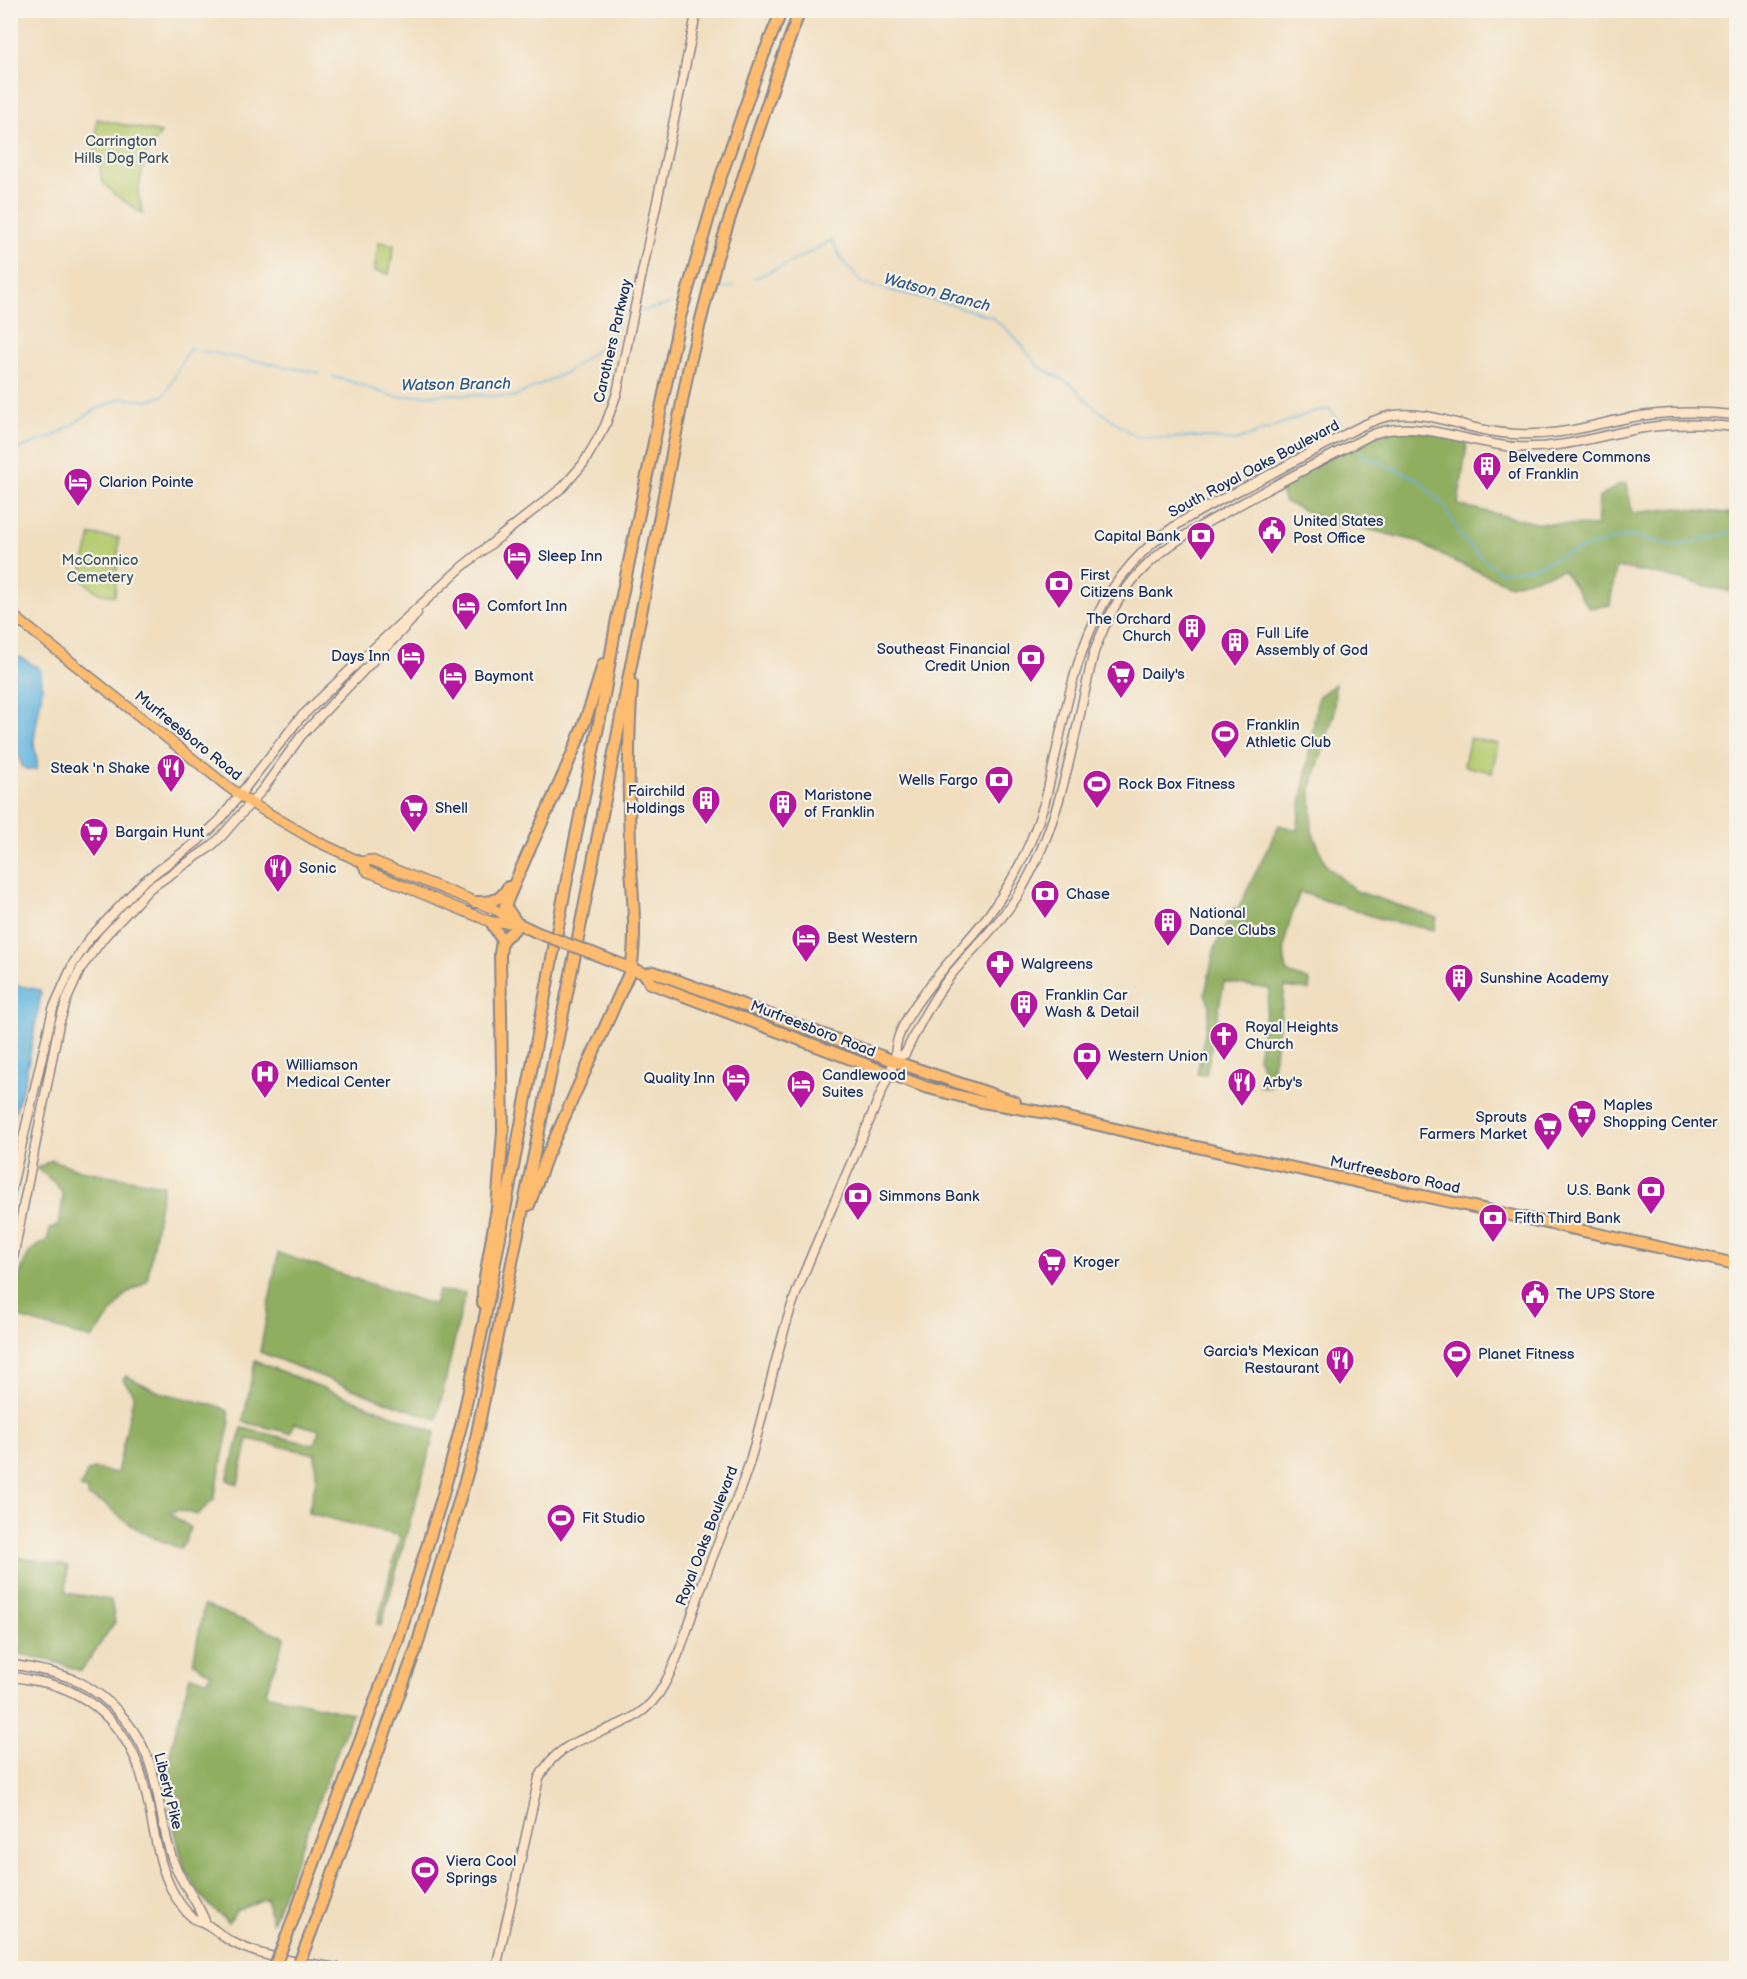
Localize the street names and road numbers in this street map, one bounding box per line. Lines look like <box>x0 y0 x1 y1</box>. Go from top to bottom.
street label: Carothers Parkway <box>590 277 637 405</box>
street label: South Royal Oaks Boulevard <box>1165 416 1343 522</box>
street label: Murfreesboro Road <box>130 687 246 785</box>
street label: Murfreesboro Road <box>748 996 878 1062</box>
street label: Murfreesboro Road <box>1328 1152 1462 1198</box>
street label: Royal Oaks Boulevard <box>672 1463 742 1609</box>
street label: Liberty Pike <box>149 1751 187 1831</box>

